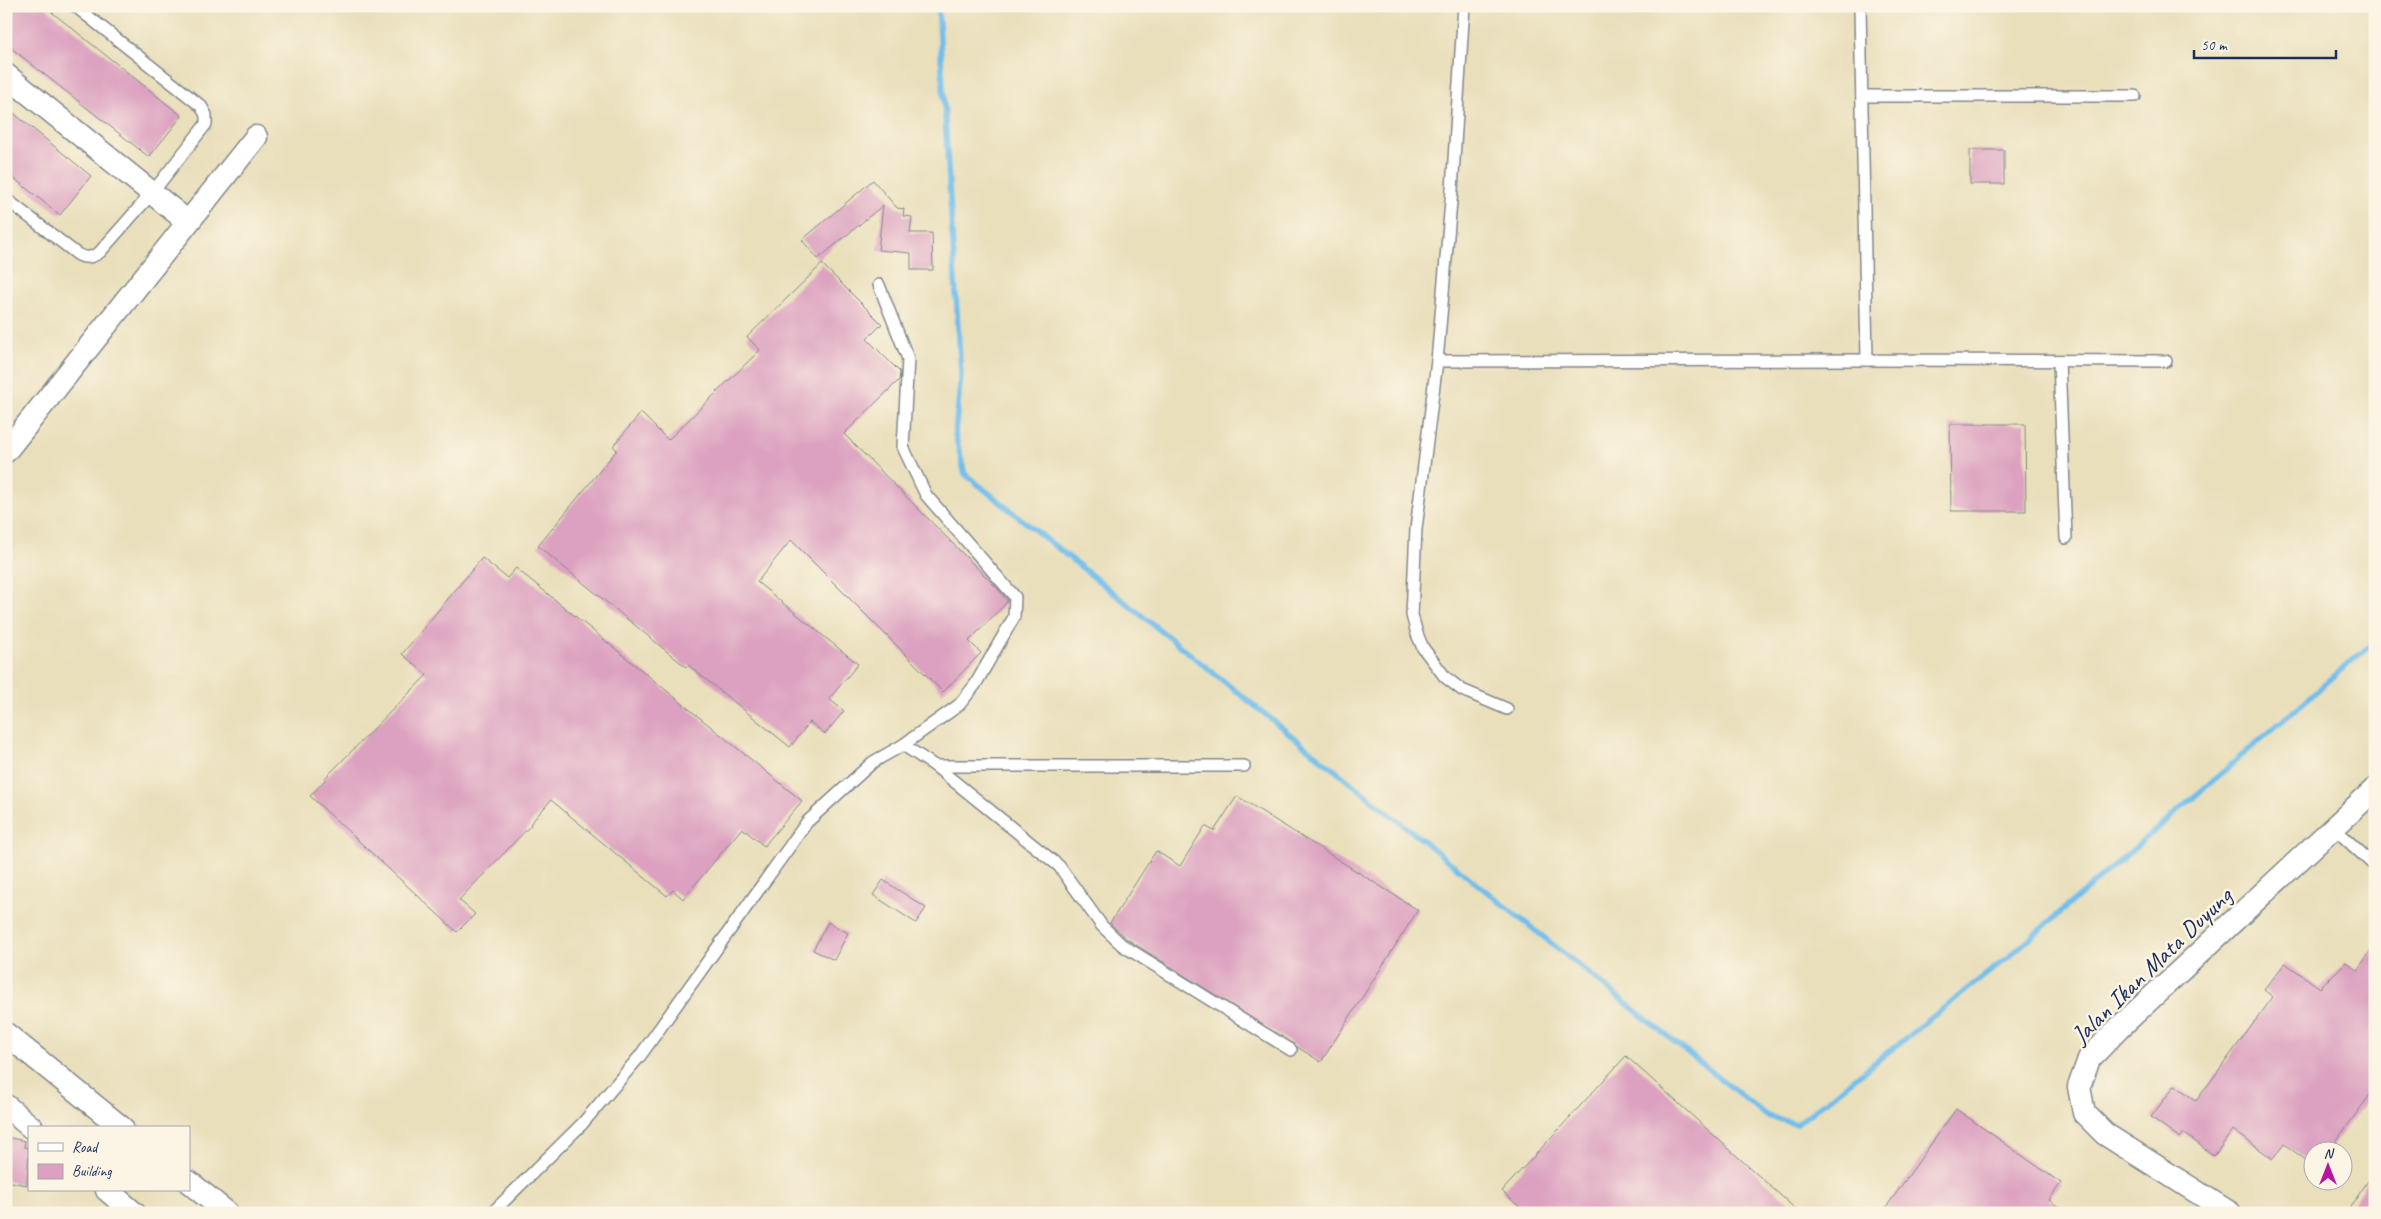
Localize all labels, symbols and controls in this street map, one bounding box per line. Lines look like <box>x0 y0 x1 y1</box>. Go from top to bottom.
scale bar <box>2194 28 2336 60</box>
text: 50 m <box>2201 36 2228 55</box>
street label: Jalan Ikan Mata Duyung <box>2064 879 2240 1051</box>
legend <box>28 1126 190 1192</box>
text: Road <box>72 1138 99 1157</box>
north arrow <box>2304 1142 2354 1192</box>
text: N <box>2324 1145 2335 1162</box>
text: Building <box>72 1162 112 1181</box>

